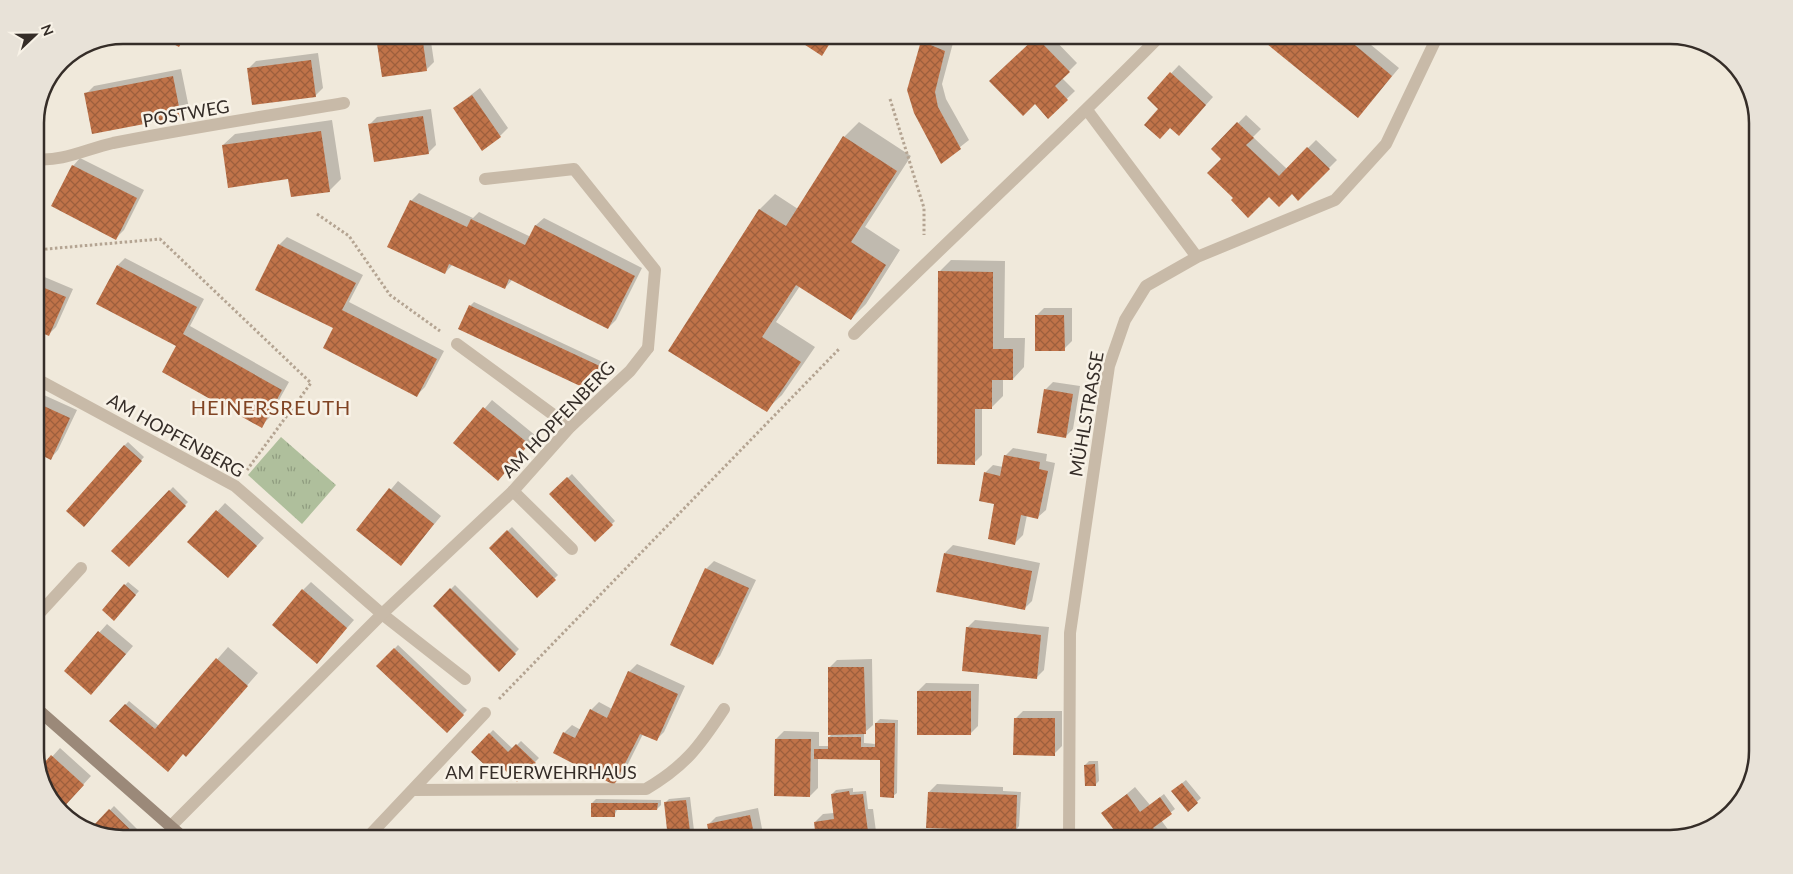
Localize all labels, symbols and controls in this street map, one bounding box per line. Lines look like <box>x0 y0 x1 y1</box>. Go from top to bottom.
north arrow <box>10 10 60 60</box>
text: N <box>38 22 57 38</box>
street label: POSTWEG <box>141 95 231 131</box>
street label: MÜHLSTRASSE <box>1064 350 1108 478</box>
street label: AM HOPFENBERG <box>497 356 619 482</box>
street label: AM HOPFENBERG <box>104 388 248 482</box>
district label: HEINERSREUTH <box>191 395 351 419</box>
street label: AM FEUERWEHRHAUS <box>445 761 637 783</box>

